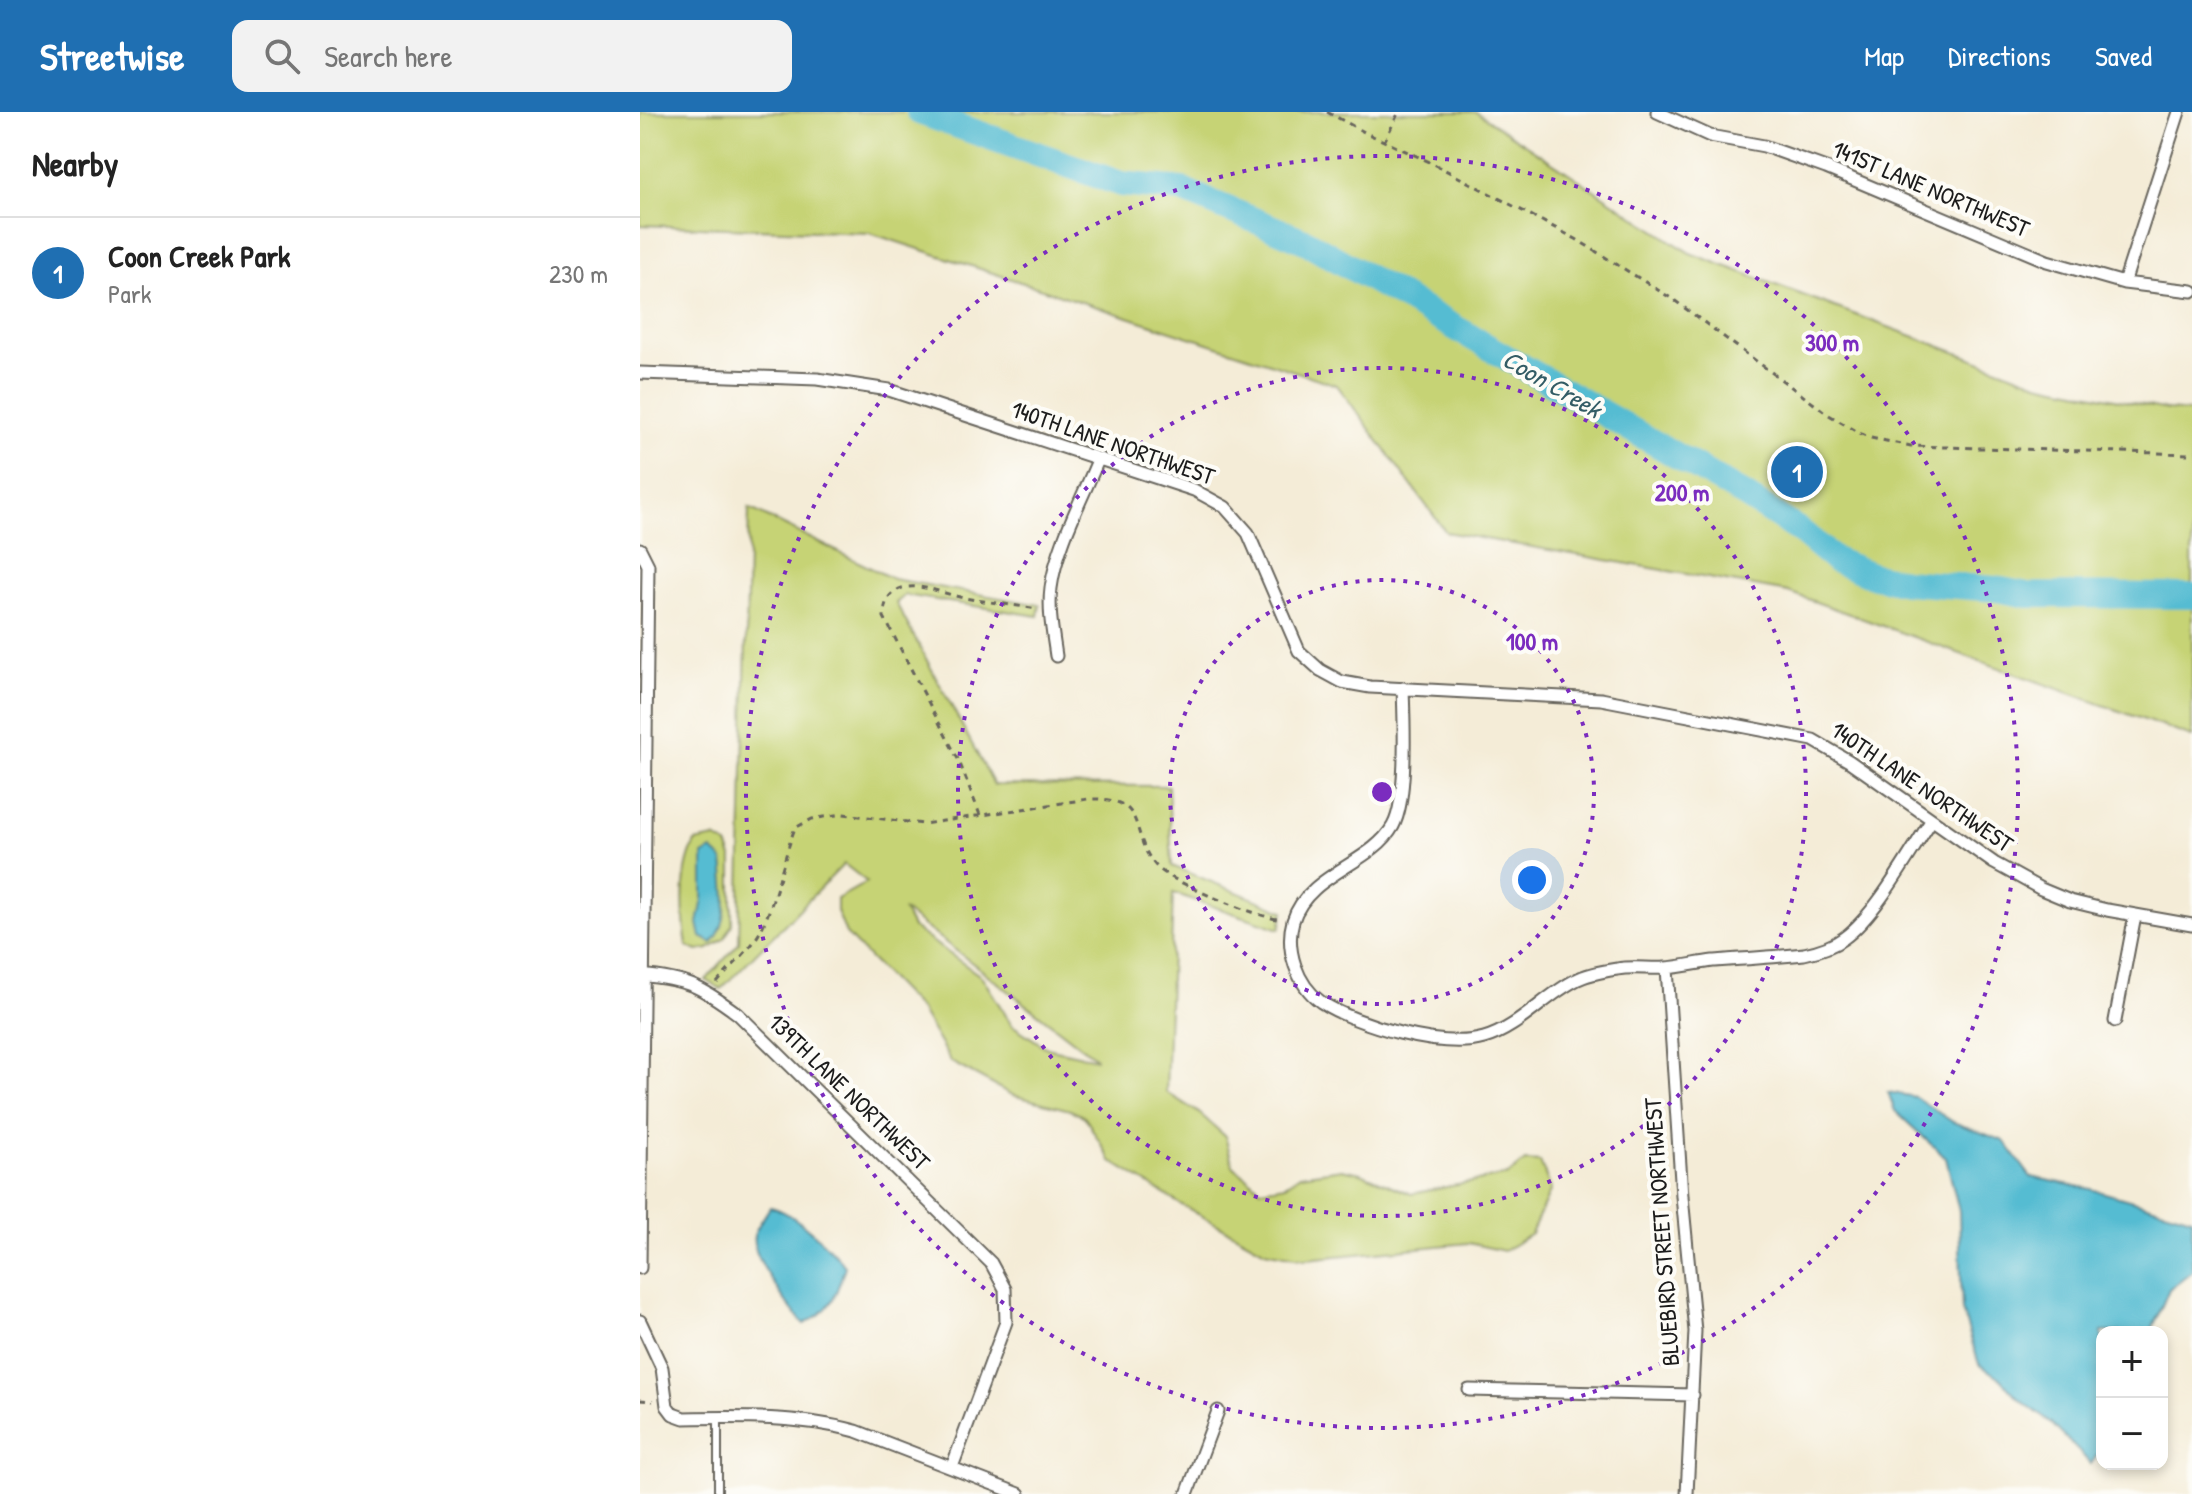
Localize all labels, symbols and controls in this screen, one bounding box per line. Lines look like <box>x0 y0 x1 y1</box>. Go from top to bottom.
search box <box>232 20 792 92</box>
text: Streetwise <box>40 30 184 82</box>
icon: search <box>260 34 304 78</box>
text: Search here <box>324 36 453 76</box>
text: Map <box>1864 37 1904 75</box>
text: Directions <box>1948 37 2051 75</box>
text: Saved <box>2095 37 2152 75</box>
street label: 141ST LANE NORTHWEST <box>1828 132 2035 244</box>
text: Nearby <box>32 141 118 187</box>
text: Coon Creek Park <box>108 236 291 276</box>
text: 1 <box>53 256 63 291</box>
text: 230 m <box>549 256 608 291</box>
text: Park <box>108 276 152 311</box>
text: 300 m <box>1805 326 1859 358</box>
water label: Coon Creek <box>1496 341 1610 427</box>
street label: 140TH LANE NORTHWEST <box>1007 392 1220 492</box>
pin: 1 <box>1771 442 1823 502</box>
text: 200 m <box>1655 476 1709 508</box>
text: 100 m <box>1506 625 1558 657</box>
street label: 140TH LANE NORTHWEST <box>1825 713 2020 859</box>
centre of rings <box>1368 778 1396 806</box>
your location <box>1512 860 1552 900</box>
street label: 139TH LANE NORTHWEST <box>762 1006 938 1177</box>
street label: BLUEBIRD STREET NORTHWEST <box>1636 1096 1686 1367</box>
map controls <box>2096 1326 2168 1470</box>
button: + <box>2096 1326 2168 1398</box>
button: − <box>2096 1398 2168 1470</box>

